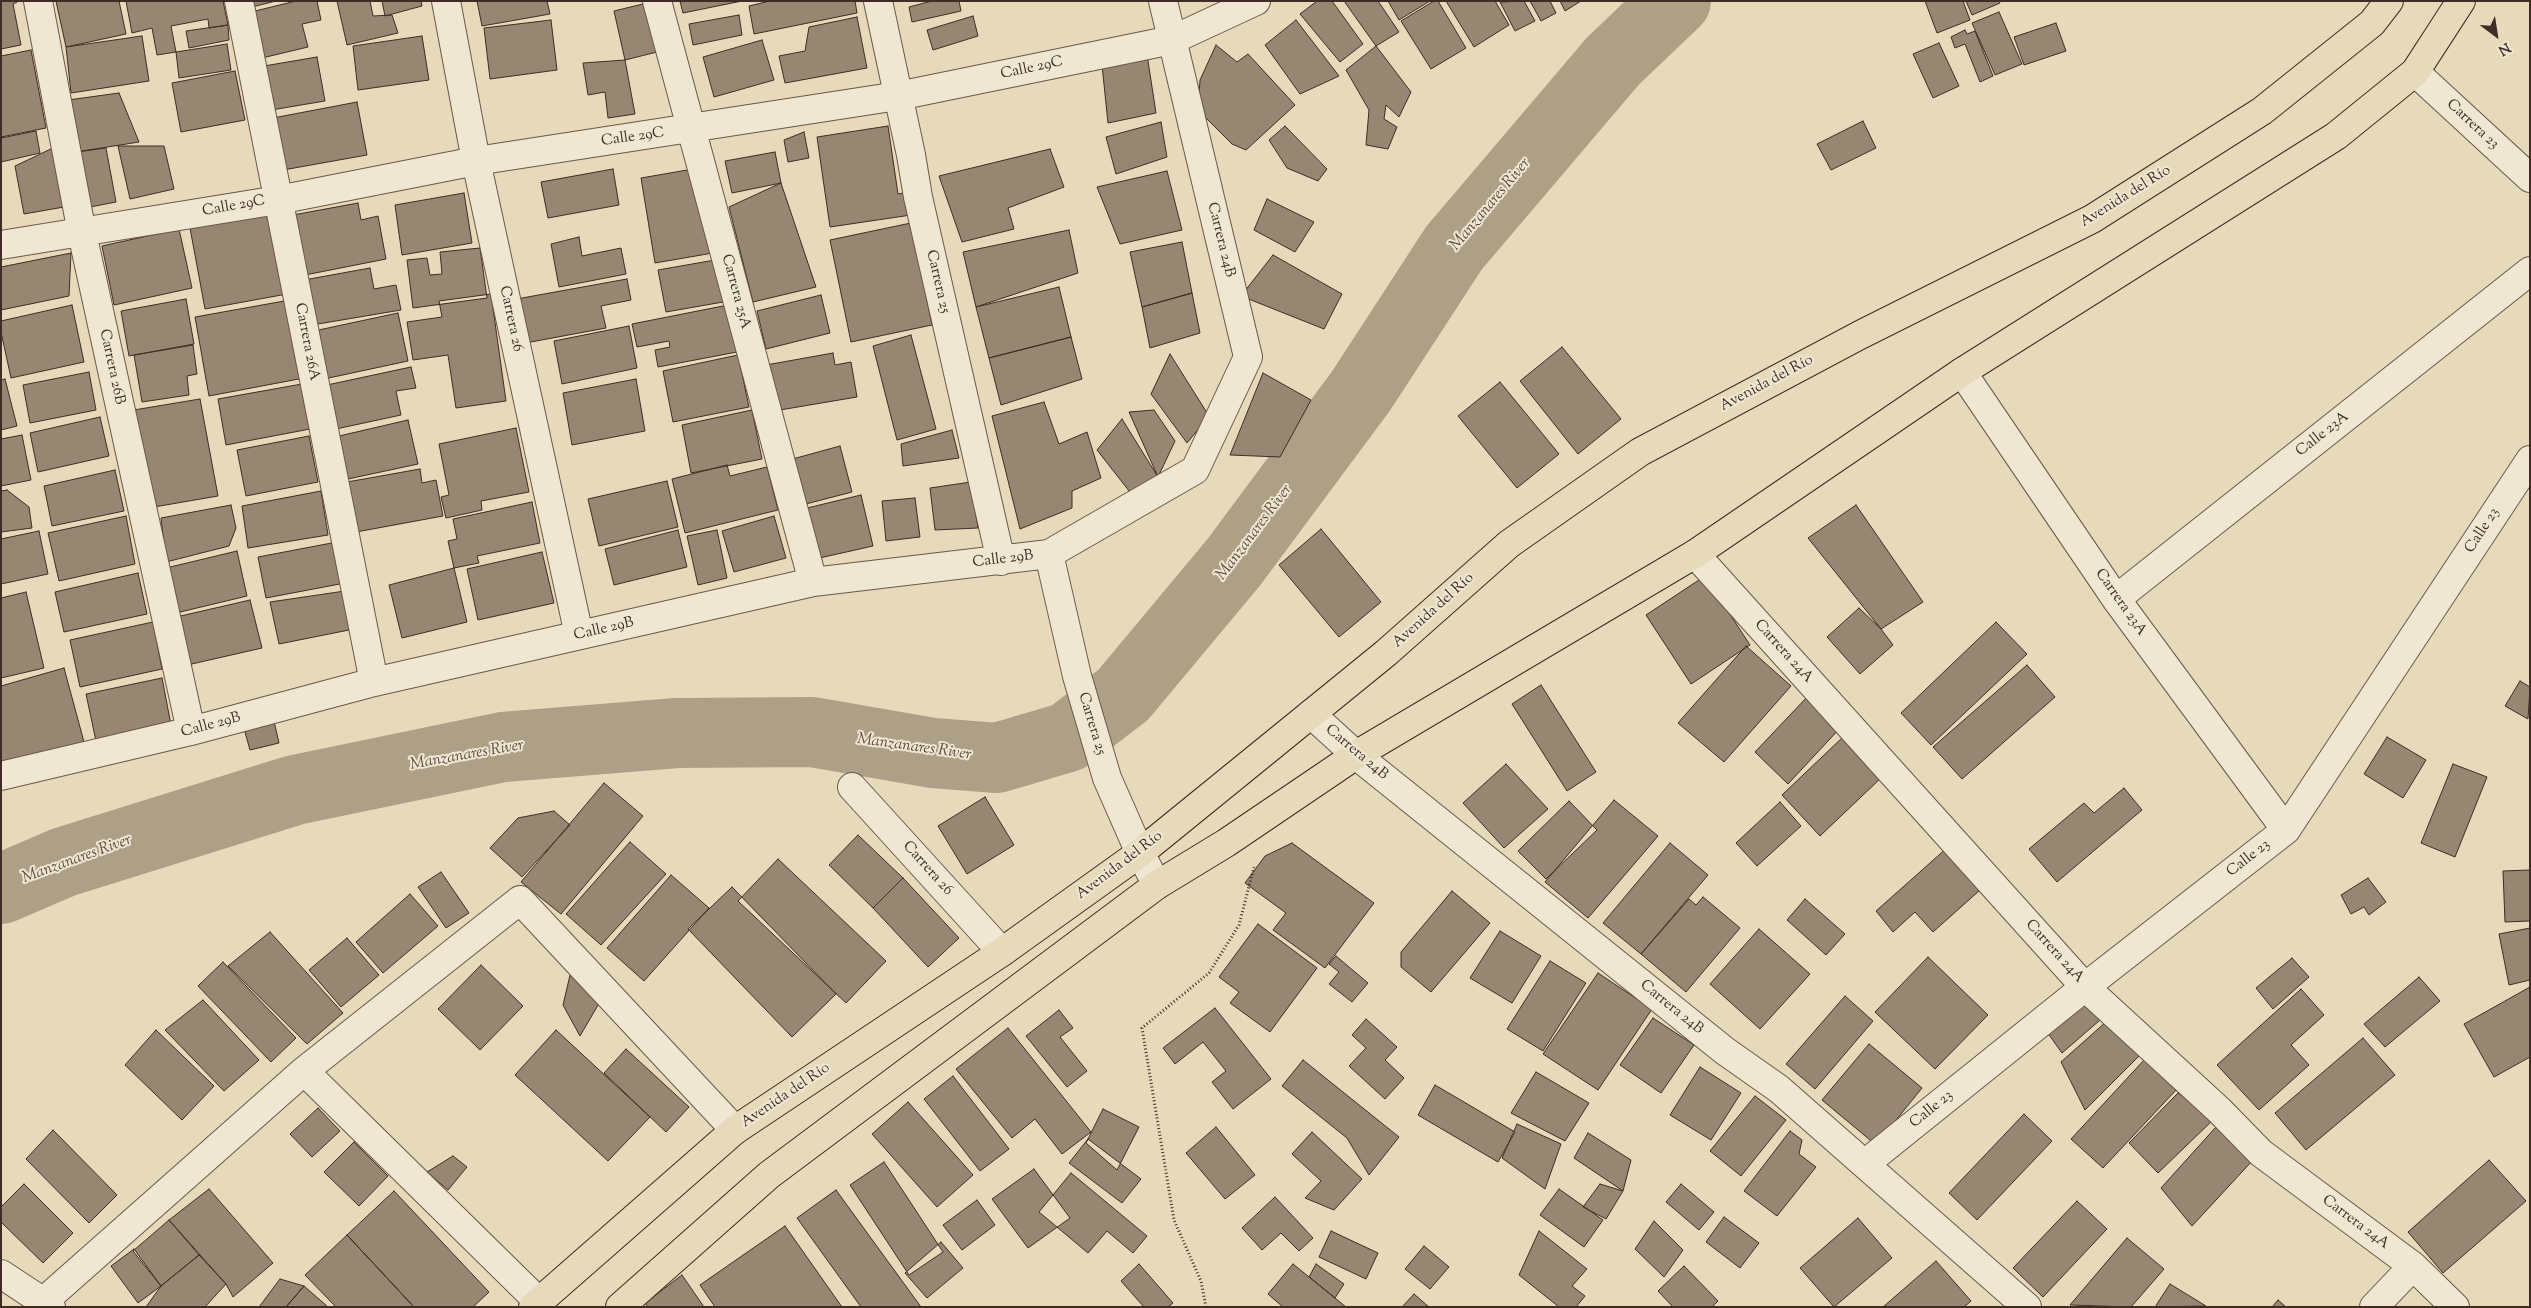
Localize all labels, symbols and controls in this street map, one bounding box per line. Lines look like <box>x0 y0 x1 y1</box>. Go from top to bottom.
north arrow <box>2471 10 2521 60</box>
text: N <box>2494 36 2514 59</box>
street label: Calle 29C <box>999 54 1065 84</box>
street label: Carrera 23 <box>2442 96 2502 154</box>
street label: Calle 29C <box>600 125 666 151</box>
water label: Manzanares River <box>1447 155 1535 255</box>
street label: Avenida del Río <box>2077 162 2175 232</box>
street label: Calle 29C <box>201 193 267 221</box>
street label: Carrera 24B <box>1202 201 1238 279</box>
street label: Carrera 25 <box>921 248 953 316</box>
street label: Carrera 25A <box>716 253 754 331</box>
street label: Carrera 26 <box>494 284 526 354</box>
street label: Carrera 26A <box>290 302 322 382</box>
street label: Carrera 26B <box>94 328 128 406</box>
street label: Avenida del Río <box>1717 352 1817 416</box>
street label: Calle 23A <box>2293 409 2353 461</box>
water label: Manzanares River <box>1213 481 1297 585</box>
street label: Calle 23 <box>2462 505 2504 557</box>
street label: Calle 29B <box>972 547 1034 573</box>
street label: Carrera 23A <box>2090 566 2150 640</box>
street label: Avenida del Río <box>1390 570 1478 652</box>
street label: Calle 29B <box>572 614 636 646</box>
street label: Carrera 24A <box>1750 617 1816 687</box>
street label: Carrera 25 <box>1073 690 1109 758</box>
street label: Calle 29B <box>179 709 243 743</box>
street label: Carrera 24B <box>1321 721 1391 785</box>
water label: Manzanares River <box>856 730 972 766</box>
water label: Manzanares River <box>409 737 525 775</box>
street label: Avenida del Río <box>1073 828 1167 904</box>
water label: Manzanares River <box>20 831 134 889</box>
street label: Calle 23 <box>2224 836 2274 882</box>
street label: Carrera 26 <box>898 838 956 900</box>
street label: Carrera 24A <box>2021 917 2087 987</box>
street label: Carrera 24B <box>1636 977 1706 1039</box>
street label: Avenida del Río <box>738 1060 834 1132</box>
street label: Calle 23 <box>1907 1087 1957 1133</box>
street label: Carrera 24A <box>2318 1192 2392 1254</box>

